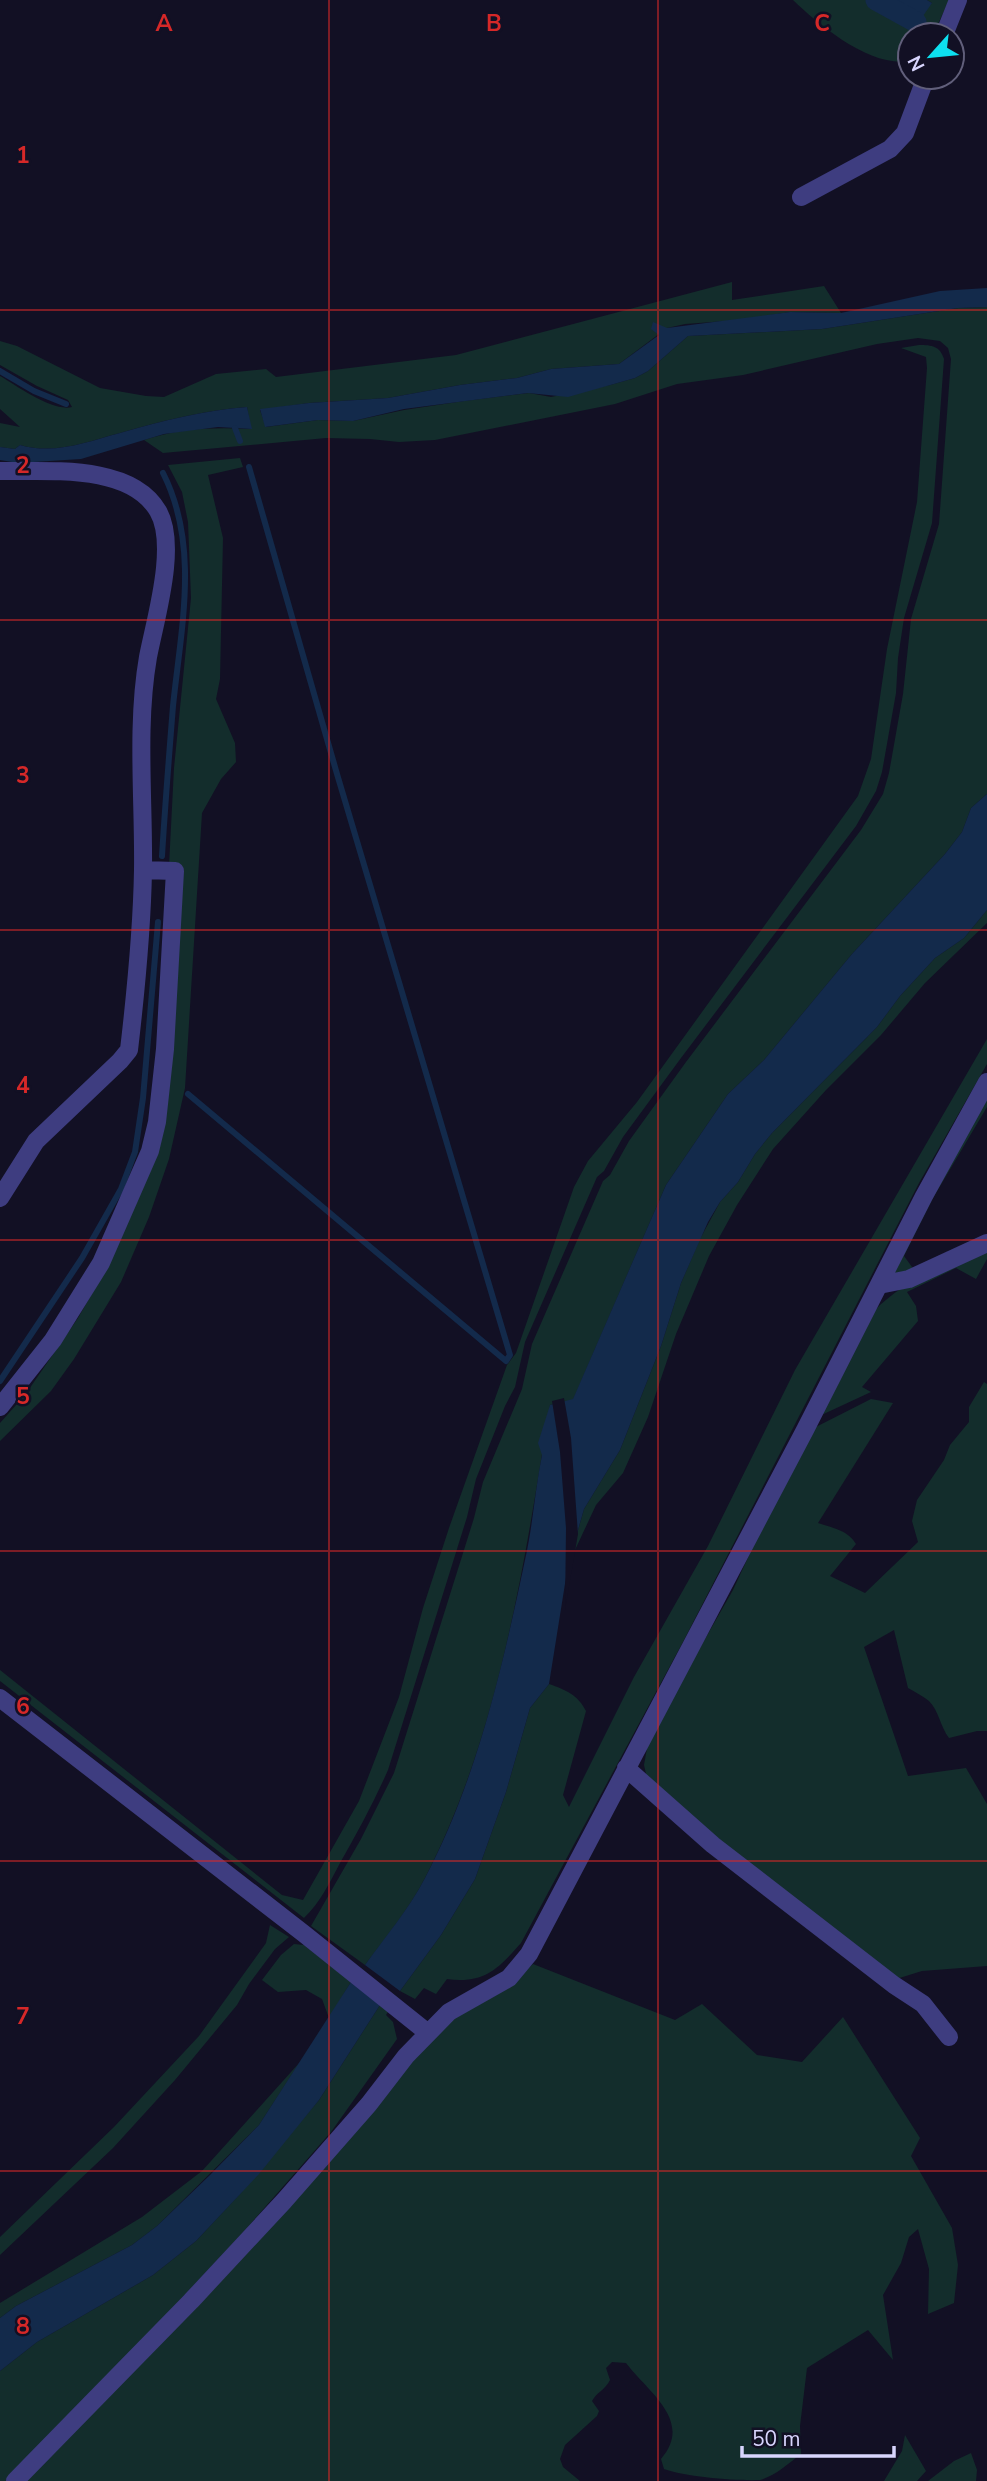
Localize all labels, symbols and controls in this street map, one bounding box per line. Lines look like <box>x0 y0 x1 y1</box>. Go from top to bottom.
text: A <box>155 8 173 39</box>
text: B <box>486 8 502 39</box>
text: C <box>814 8 830 39</box>
north arrow <box>896 21 966 91</box>
text: N <box>902 51 932 76</box>
text: 1 <box>16 140 30 171</box>
text: 2 <box>16 450 30 481</box>
text: 3 <box>16 760 30 791</box>
text: 4 <box>16 1070 30 1101</box>
text: 5 <box>16 1381 30 1412</box>
text: 6 <box>16 1691 30 1722</box>
text: 7 <box>16 2001 30 2032</box>
text: 8 <box>16 2311 30 2342</box>
scale bar <box>742 2414 894 2458</box>
text: 50 m <box>752 2425 801 2453</box>

